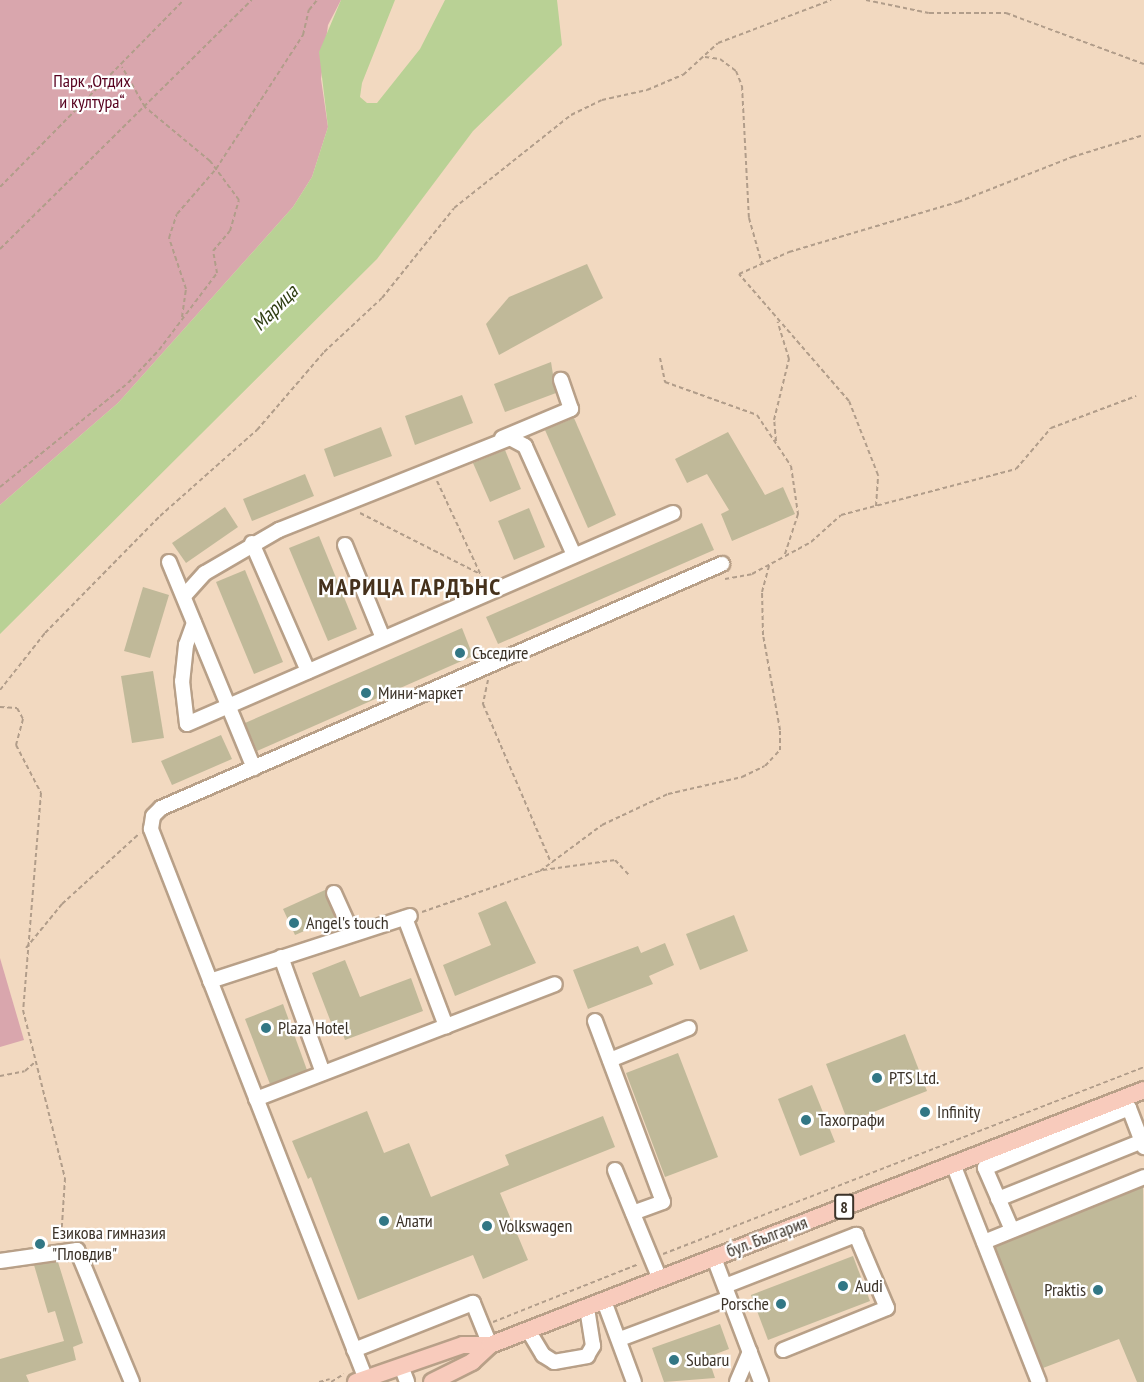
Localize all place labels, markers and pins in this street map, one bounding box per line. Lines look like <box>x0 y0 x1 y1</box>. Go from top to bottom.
place label: Съседите <box>472 642 529 664</box>
marker: Съседите <box>453 646 467 660</box>
place label: Мини-маркет <box>378 682 463 704</box>
marker: Мини-маркет <box>359 686 373 700</box>
place label: Angel's touch <box>306 912 389 934</box>
marker: Angel's touch <box>287 916 301 930</box>
place label: Plaza Hotel <box>278 1017 349 1039</box>
marker: Plaza Hotel <box>259 1021 273 1035</box>
place label: PTS Ltd. <box>889 1067 939 1089</box>
marker: PTS Ltd. <box>870 1071 884 1085</box>
place label: Infinity <box>937 1101 980 1123</box>
marker: Infinity <box>918 1105 932 1119</box>
place label: Тахографи <box>818 1109 885 1131</box>
marker: Тахографи <box>799 1113 813 1127</box>
place label: Алати <box>396 1210 433 1232</box>
marker: Алати <box>377 1214 391 1228</box>
place label: Volkswagen <box>499 1215 572 1237</box>
marker: Volkswagen <box>480 1219 494 1233</box>
place label: Езикова гимназия "Пловдив" <box>52 1223 166 1266</box>
marker: Езикова гимназия "Пловдив" <box>33 1237 47 1251</box>
place label: Audi <box>855 1275 883 1297</box>
marker: Audi <box>836 1279 850 1293</box>
place label: Praktis <box>1044 1279 1086 1301</box>
marker: Praktis <box>1091 1283 1105 1297</box>
place label: Porsche <box>721 1293 769 1315</box>
marker: Porsche <box>774 1297 788 1311</box>
place label: Subaru <box>686 1349 729 1371</box>
marker: Subaru <box>667 1353 681 1367</box>

